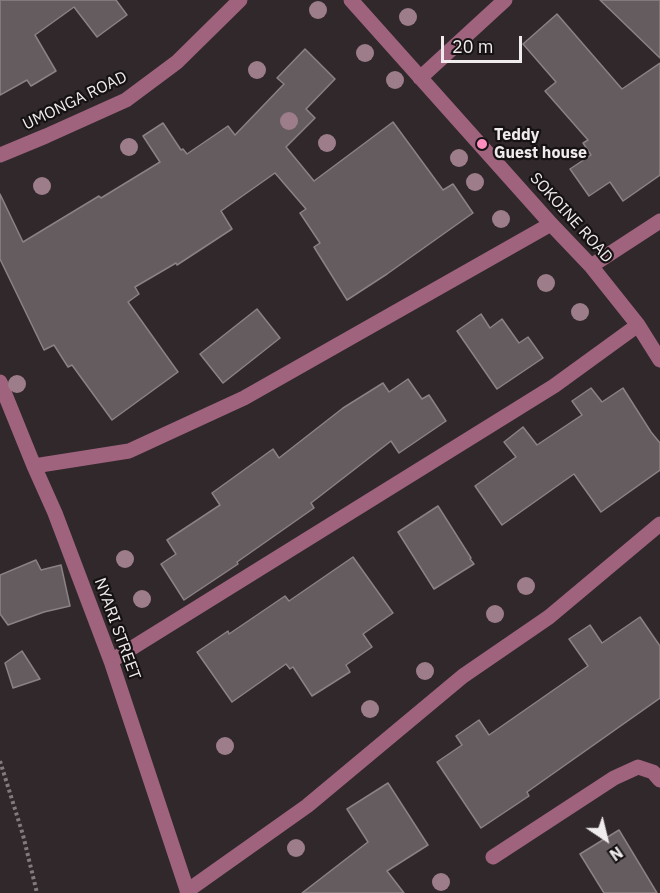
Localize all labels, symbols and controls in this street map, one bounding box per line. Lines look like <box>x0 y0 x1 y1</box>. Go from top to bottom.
scale bar <box>444 24 525 62</box>
text: 20 m <box>452 35 494 58</box>
street label: UMONGA ROAD <box>20 67 130 135</box>
place label: Teddy Guest house <box>494 125 587 163</box>
marker: Teddy Guest house <box>475 137 489 151</box>
street label: SOKOINE ROAD <box>526 169 616 267</box>
street label: NYARI STREET <box>90 575 144 683</box>
north arrow <box>576 809 636 869</box>
text: N <box>606 842 627 865</box>

